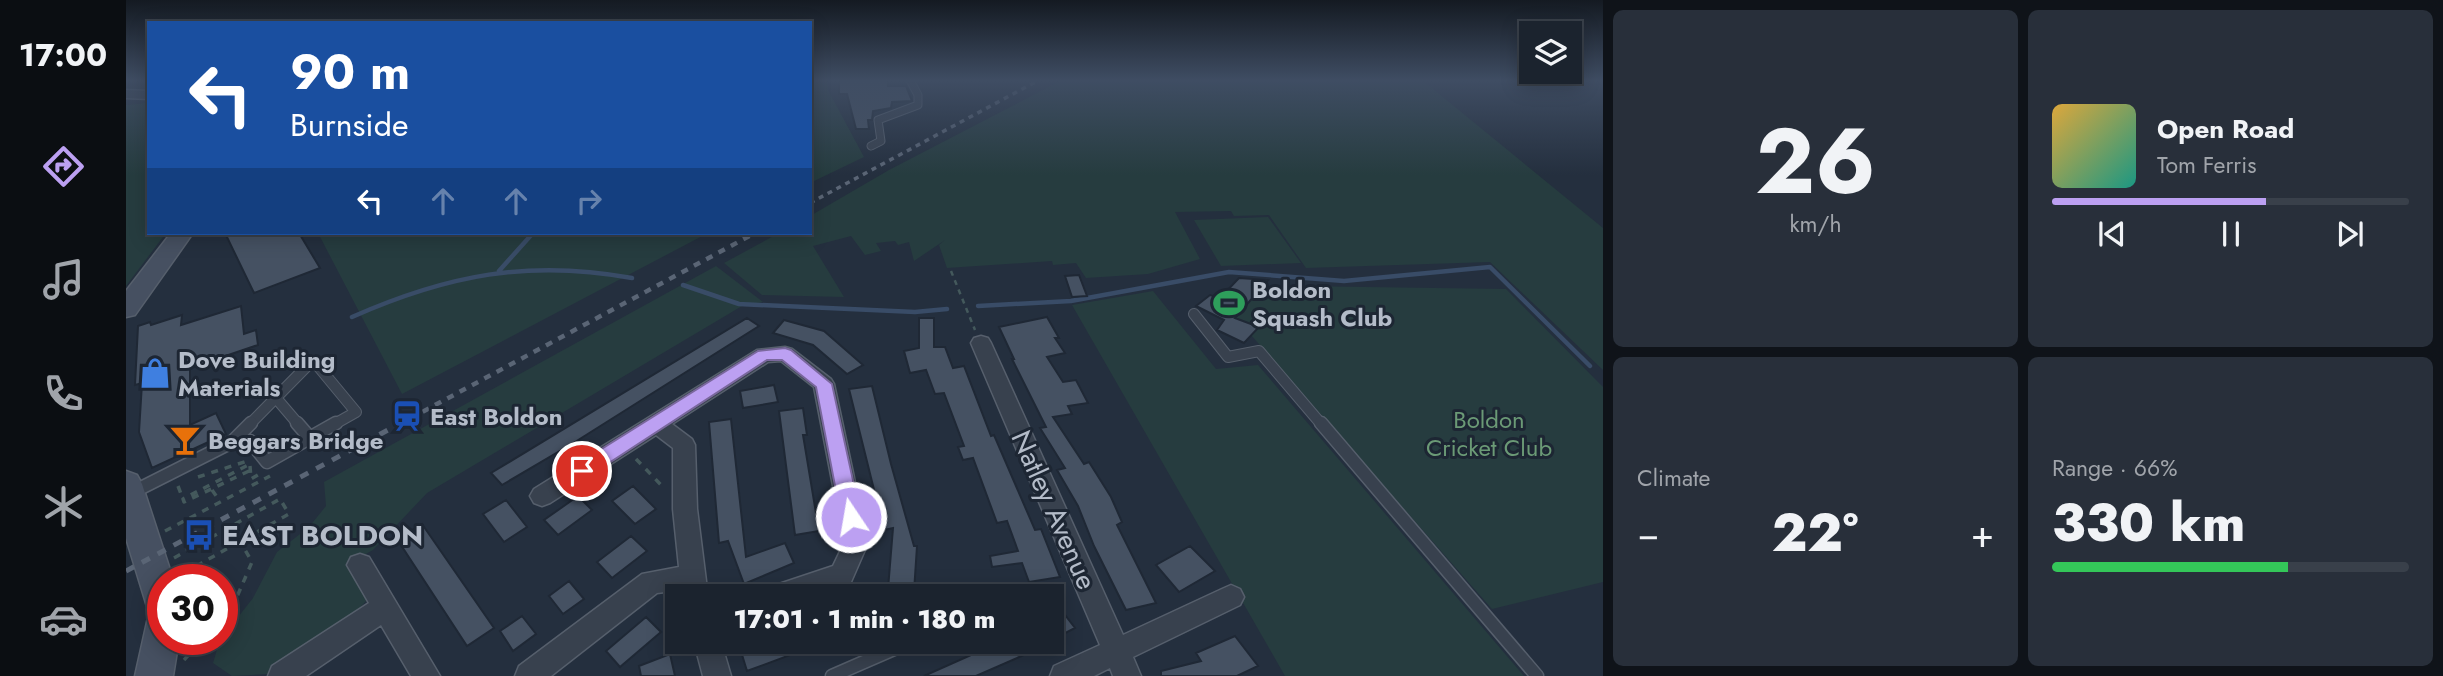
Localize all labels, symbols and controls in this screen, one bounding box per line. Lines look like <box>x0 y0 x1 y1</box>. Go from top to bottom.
map controls <box>1519 21 1582 84</box>
button: layers <box>1519 21 1582 84</box>
text: 17:00 <box>19 32 107 78</box>
text: 90 m <box>290 37 410 107</box>
icon: left <box>175 49 266 140</box>
text: 26 <box>1755 96 1876 227</box>
text: Burnside <box>290 102 408 148</box>
text: Open Road <box>2157 110 2294 148</box>
icon: directions <box>39 142 88 191</box>
text: Tom Ferris <box>2157 148 2256 182</box>
icon: left <box>351 182 389 220</box>
icon: ahead <box>424 182 462 220</box>
icon: ahead <box>497 182 535 220</box>
icon: right <box>570 182 608 220</box>
text: km/h <box>1790 207 1841 241</box>
icon: previous <box>2093 215 2131 253</box>
icon: pause <box>2212 215 2250 253</box>
icon: next <box>2331 215 2369 253</box>
icon: music <box>39 255 88 304</box>
place label: Boldon Squash Club <box>1252 272 1392 335</box>
sports icon: Boldon Squash Club <box>1212 286 1246 320</box>
place label: Dove Building Materials <box>178 342 335 405</box>
shop icon: Dove Building Materials <box>138 356 172 390</box>
icon: phone <box>39 369 88 418</box>
station icon: East Boldon <box>390 399 424 433</box>
place label: East Boldon <box>430 399 563 434</box>
park label: Boldon Cricket Club <box>1426 402 1552 465</box>
bar icon: Beggars Bridge <box>168 423 202 457</box>
place label: Beggars Bridge <box>208 423 384 458</box>
street label: Natley Avenue <box>1001 424 1107 596</box>
pin <box>552 441 612 501</box>
text: Range · 66% <box>2052 451 2177 485</box>
icon: arrive <box>563 452 601 490</box>
text: Climate <box>1637 461 1710 495</box>
position arrow <box>814 480 888 554</box>
icon: climate <box>39 482 88 531</box>
text: 330 km <box>2052 485 2245 561</box>
text: 22° <box>1772 495 1858 571</box>
text: − <box>1637 506 1659 561</box>
text: + <box>1971 506 1994 561</box>
place label: EAST BOLDON <box>222 515 423 556</box>
bus stop icon: EAST BOLDON <box>182 518 216 552</box>
speed limit sign: 30 <box>147 564 238 655</box>
icon: car <box>39 595 88 644</box>
text: 17:01 · 1 min · 180 m <box>734 600 995 638</box>

